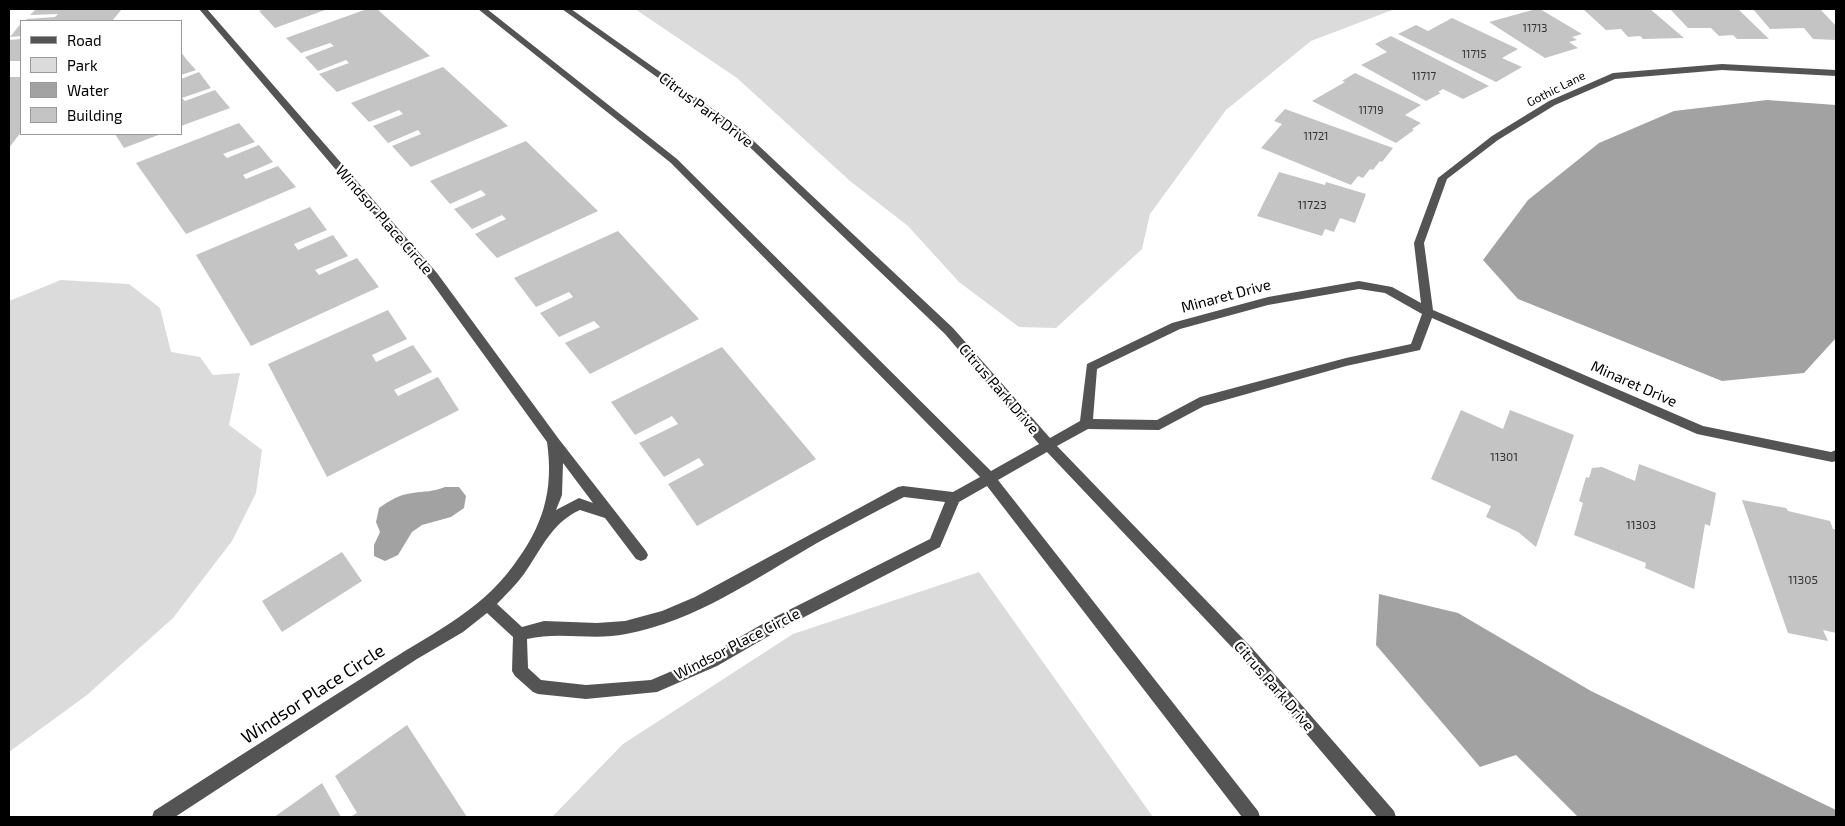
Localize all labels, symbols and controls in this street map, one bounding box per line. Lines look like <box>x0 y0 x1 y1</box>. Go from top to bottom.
legend <box>20 20 182 135</box>
house number: 11713 <box>1523 21 1547 35</box>
text: Road <box>67 31 102 49</box>
house number: 11715 <box>1462 47 1486 61</box>
text: Park <box>67 56 98 74</box>
street label: Gothic Lane <box>1524 68 1588 110</box>
street label: Citrus Park Drive <box>655 69 757 151</box>
house number: 11717 <box>1412 69 1436 83</box>
text: Water <box>67 81 109 99</box>
house number: 11719 <box>1358 103 1384 117</box>
text: Building <box>67 106 122 124</box>
house number: 11721 <box>1304 129 1328 143</box>
street label: Windsor Place Circle <box>332 162 436 278</box>
house number: 11723 <box>1297 198 1327 212</box>
street label: Minaret Drive <box>1179 275 1273 317</box>
street label: Citrus Park Drive <box>955 340 1043 438</box>
street label: Minaret Drive <box>1588 357 1680 411</box>
house number: 11301 <box>1490 450 1518 464</box>
house number: 11303 <box>1626 518 1656 532</box>
house number: 11305 <box>1788 573 1818 587</box>
street label: Windsor Place Circle <box>671 604 803 684</box>
street label: Citrus Park Drive <box>1230 637 1318 735</box>
street label: Windsor Place Circle <box>237 640 389 748</box>

